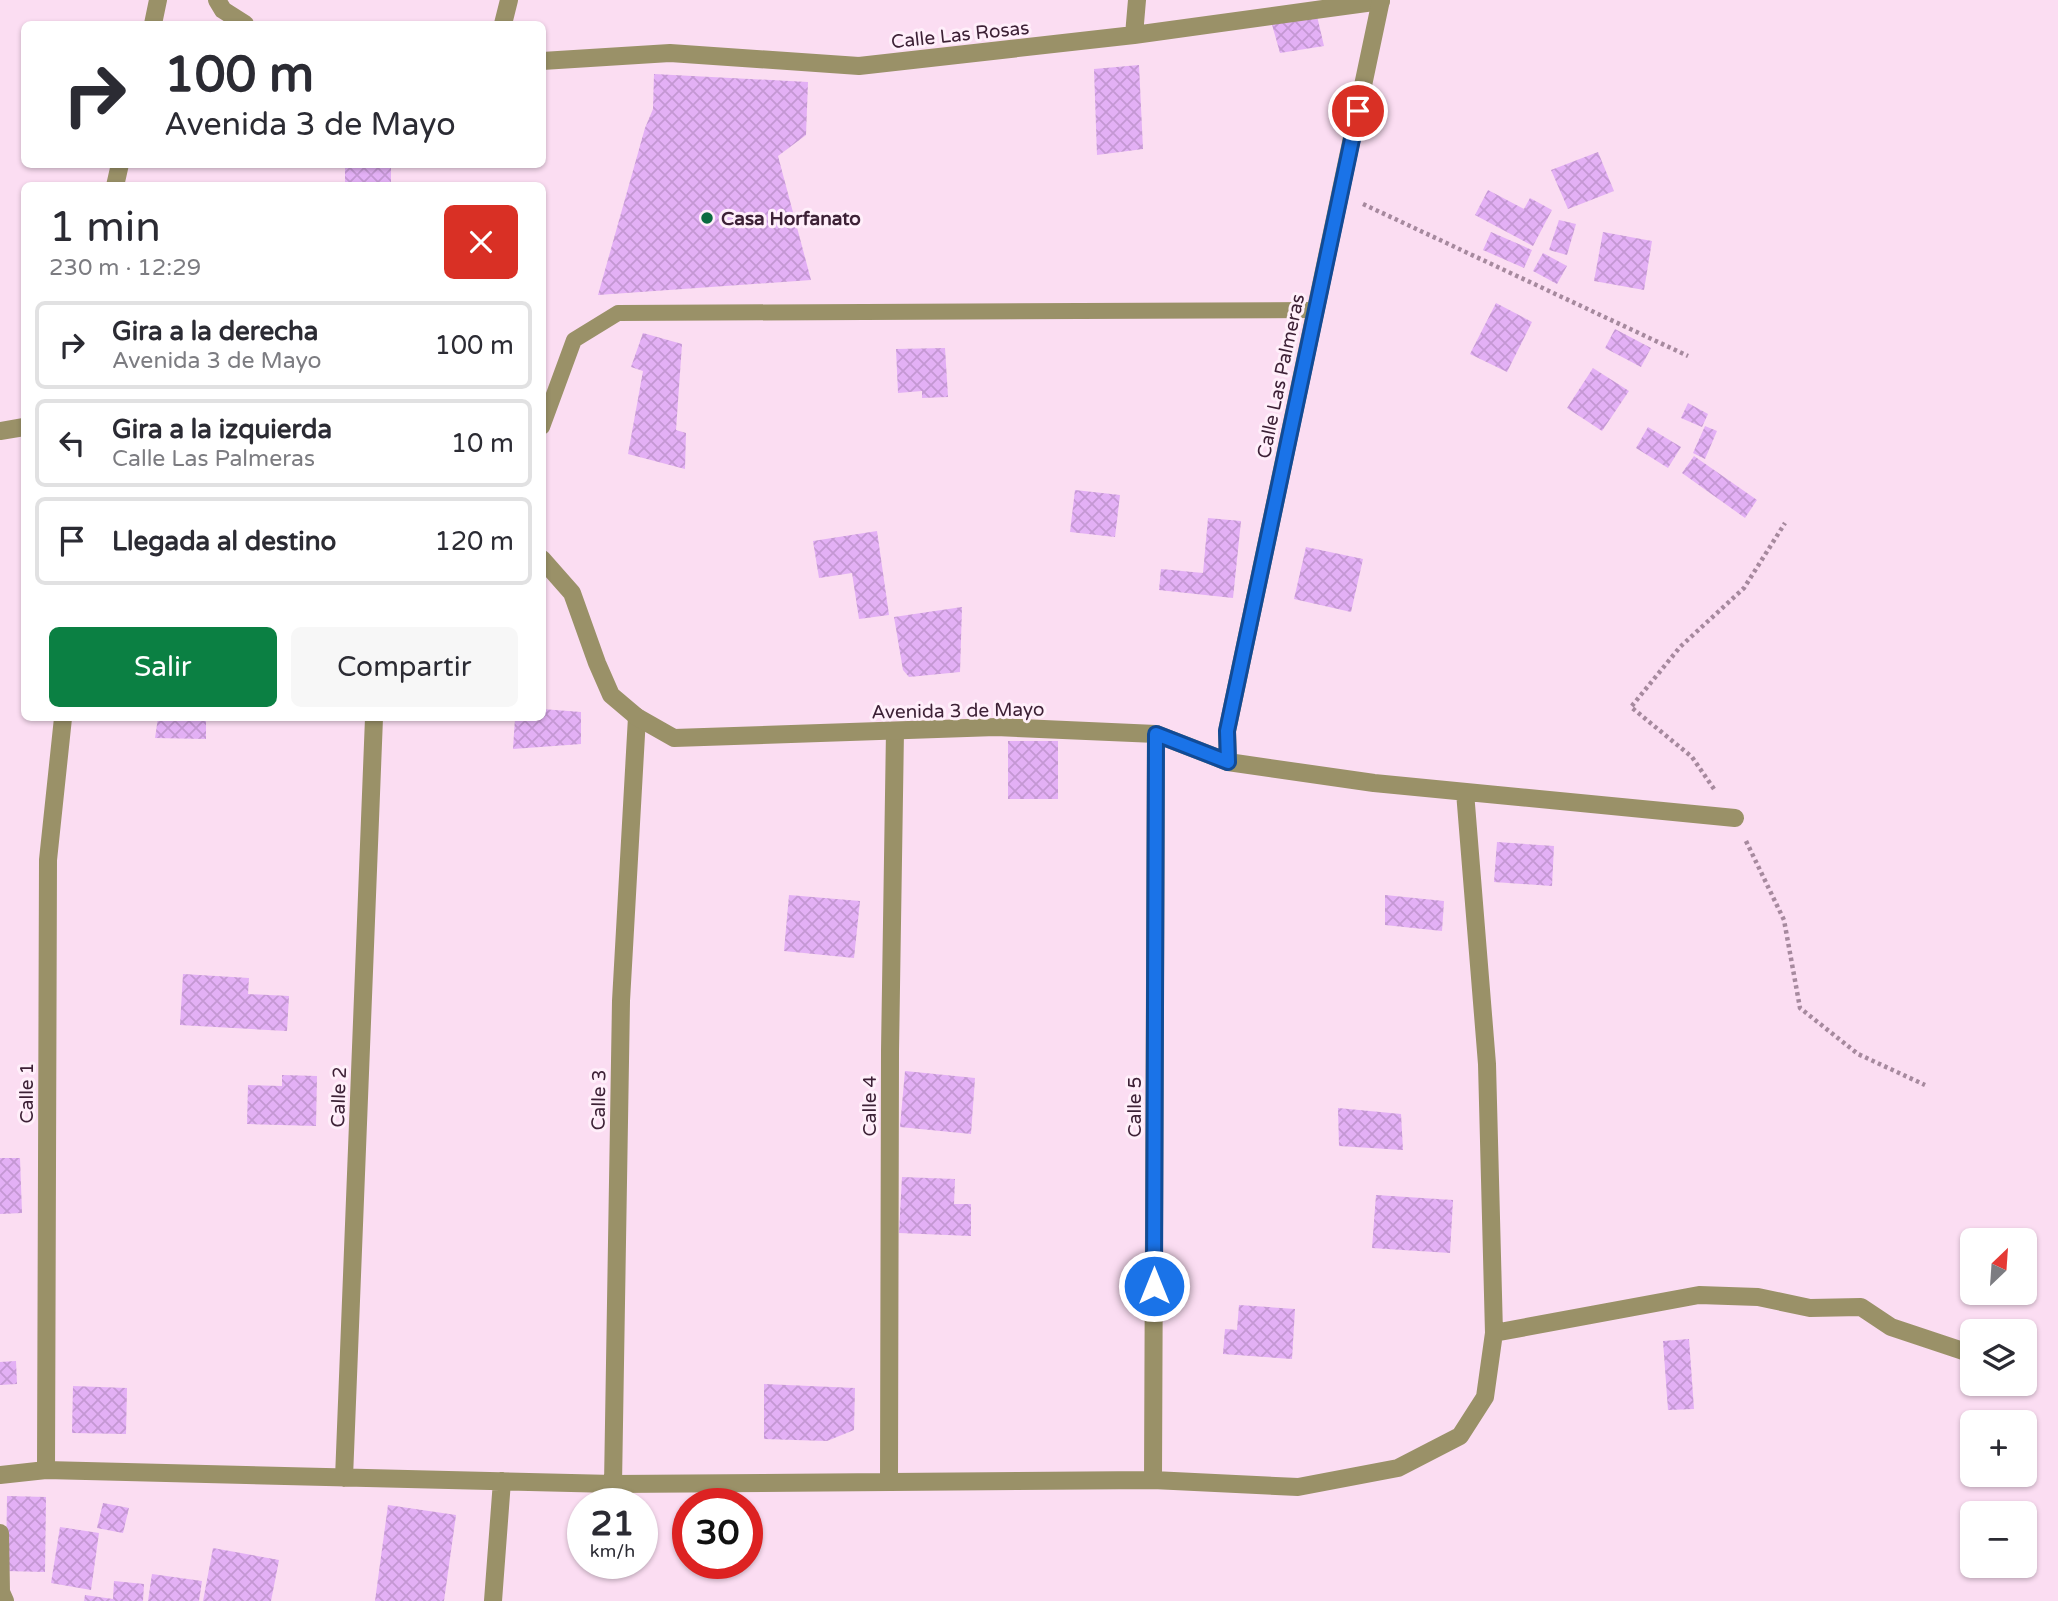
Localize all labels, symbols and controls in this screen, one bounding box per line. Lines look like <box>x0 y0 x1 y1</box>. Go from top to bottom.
street label: Calle Las Rosas <box>890 17 1030 53</box>
text: 100 m <box>164 46 314 105</box>
icon: right <box>49 49 140 140</box>
pin <box>1328 81 1388 141</box>
icon: arrive <box>1339 92 1377 130</box>
text: Avenida 3 de Mayo <box>164 106 456 144</box>
text: 1 min <box>49 202 161 253</box>
button: close <box>444 205 518 279</box>
place label: Casa Horfanato <box>721 208 861 230</box>
marker: Casa Horfanato <box>699 210 715 226</box>
text: 230 m · 12:29 <box>49 254 201 282</box>
street label: Calle Las Palmeras <box>1253 292 1309 461</box>
text: Gira a la derecha <box>112 316 318 347</box>
icon: right <box>53 326 91 364</box>
text: 100 m <box>434 330 514 361</box>
text: Avenida 3 de Mayo <box>112 347 322 375</box>
text: Gira a la izquierda <box>112 414 332 445</box>
icon: left <box>53 424 91 462</box>
text: 10 m <box>451 428 514 459</box>
text: Calle Las Palmeras <box>112 445 315 473</box>
icon: arrive <box>53 522 91 560</box>
text: Llegada al destino <box>112 526 336 557</box>
text: 120 m <box>434 526 514 557</box>
button: Salir <box>49 627 277 707</box>
button: Compartir <box>291 627 518 707</box>
street label: Avenida 3 de Mayo <box>871 698 1045 724</box>
street label: Calle 1 <box>16 1063 38 1123</box>
street label: Calle 2 <box>327 1066 351 1128</box>
street label: Calle 3 <box>587 1069 611 1131</box>
street label: Calle 4 <box>859 1075 881 1136</box>
street label: Calle 5 <box>1124 1077 1146 1137</box>
north arrow <box>1960 1228 2037 1306</box>
map controls <box>1960 1228 2037 1578</box>
position arrow <box>1117 1249 1191 1323</box>
button: layers <box>1960 1319 2037 1396</box>
button: + <box>1960 1410 2037 1487</box>
speed limit sign: 30 <box>672 1488 763 1579</box>
button: − <box>1960 1501 2037 1578</box>
text: 21 <box>591 1503 634 1545</box>
text: km/h <box>590 1540 635 1562</box>

